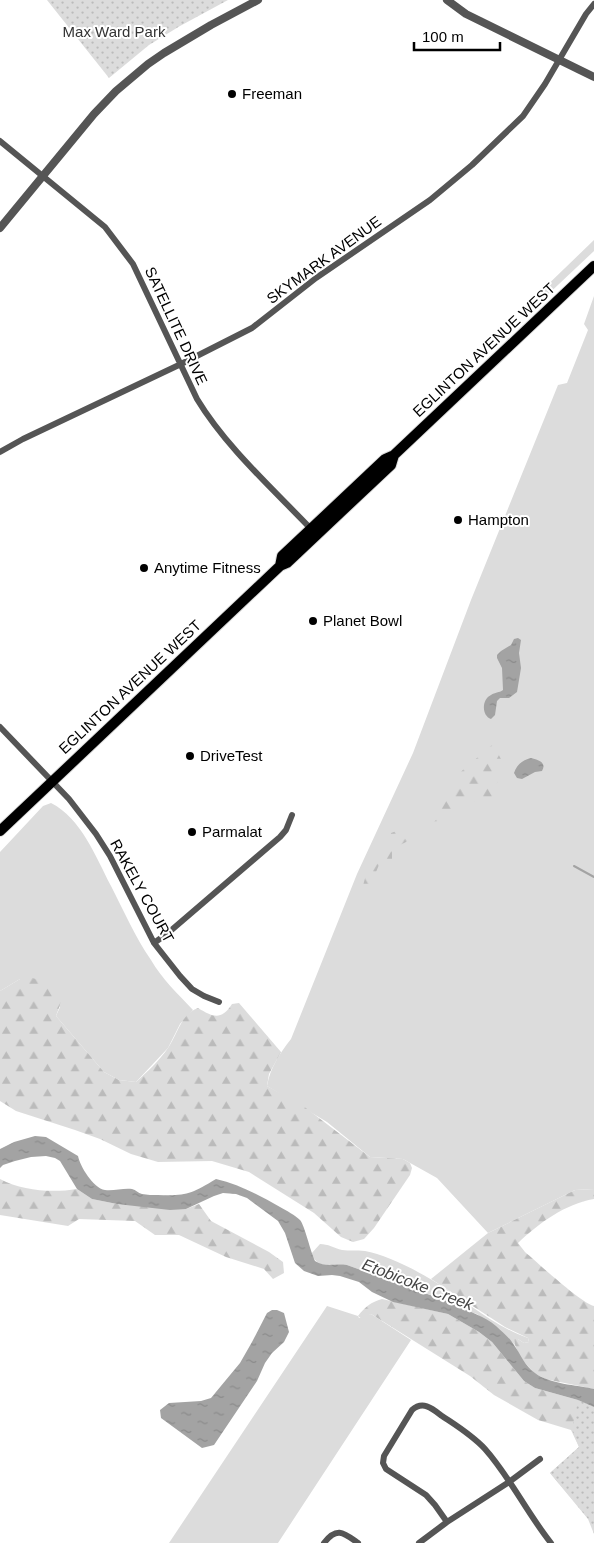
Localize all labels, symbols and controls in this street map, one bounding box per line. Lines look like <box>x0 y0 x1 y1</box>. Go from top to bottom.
scale bar <box>414 20 500 52</box>
park label: Max Ward Park <box>63 23 166 40</box>
text: 100 m <box>422 28 464 45</box>
place label: Freeman <box>242 85 302 102</box>
marker: Freeman <box>226 88 238 100</box>
street label: SKYMARK AVENUE <box>263 212 384 307</box>
street label: SATELLITE DRIVE <box>142 264 211 387</box>
street label: EGLINTON AVENUE WEST <box>409 279 558 420</box>
place label: Hampton <box>468 511 529 528</box>
marker: Hampton <box>452 514 464 526</box>
place label: Anytime Fitness <box>154 559 261 576</box>
marker: Anytime Fitness <box>138 562 150 574</box>
place label: Planet Bowl <box>323 612 402 629</box>
marker: Planet Bowl <box>307 615 319 627</box>
street label: EGLINTON AVENUE WEST <box>55 616 204 757</box>
place label: DriveTest <box>200 747 263 764</box>
marker: DriveTest <box>184 750 196 762</box>
place label: Parmalat <box>202 823 263 840</box>
marker: Parmalat <box>186 826 198 838</box>
street label: RAKELY COURT <box>107 836 178 945</box>
water label: Etobicoke Creek <box>360 1255 477 1314</box>

